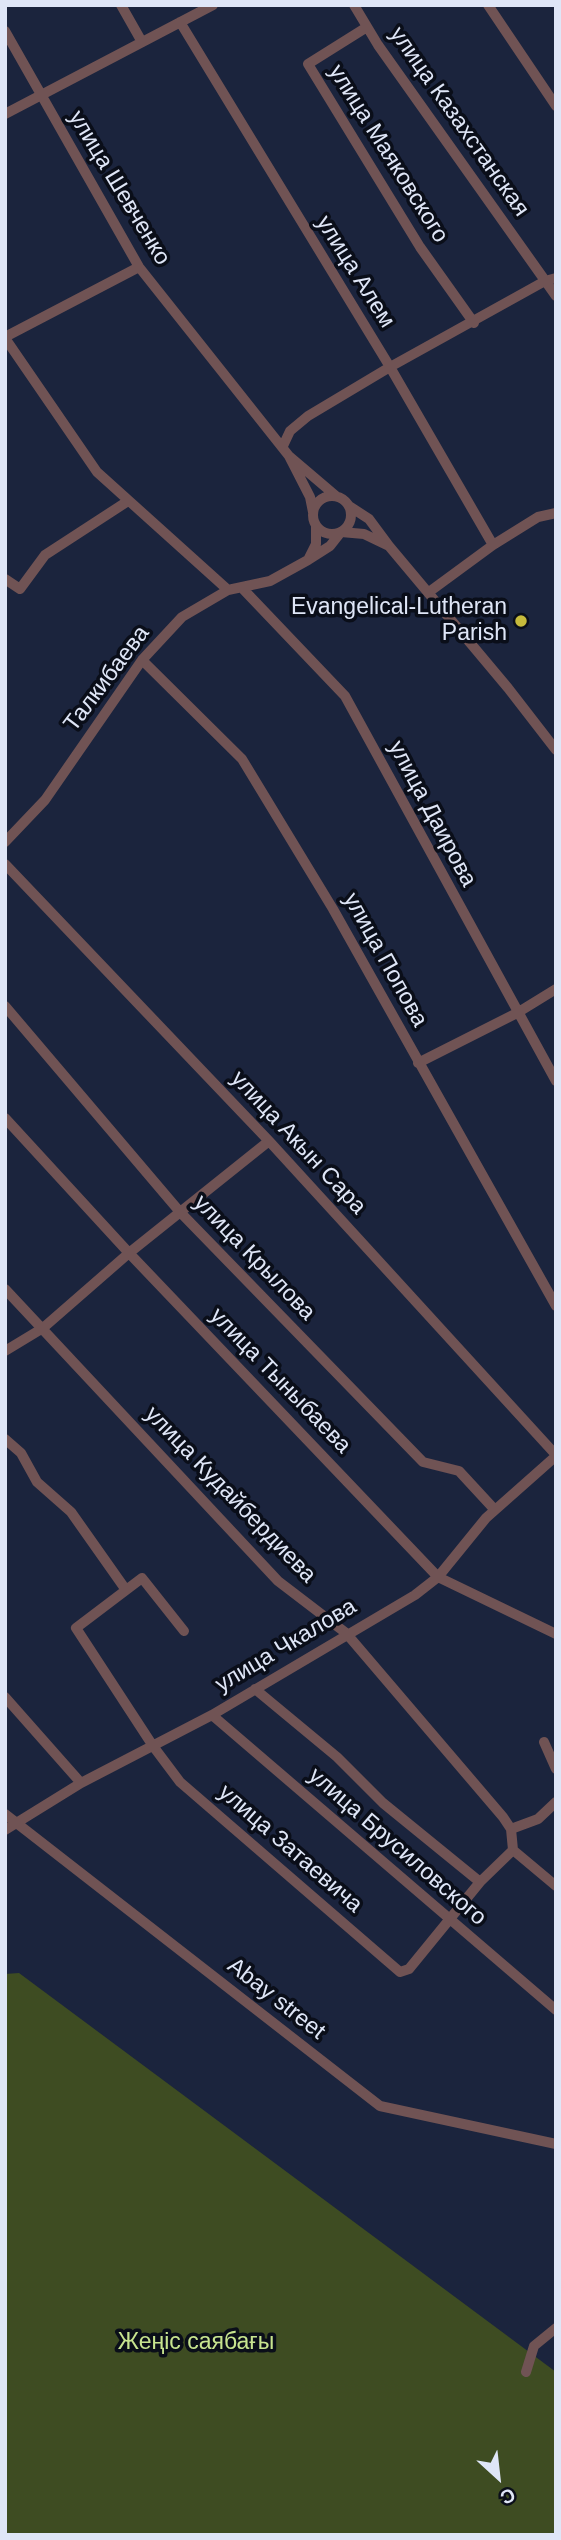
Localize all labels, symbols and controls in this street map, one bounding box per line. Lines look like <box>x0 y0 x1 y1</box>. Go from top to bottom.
street label: улица Казахстанская <box>383 22 535 222</box>
street label: улица Маяковского <box>322 60 454 248</box>
street label: улица Шевченко <box>62 106 176 270</box>
street label: улица Алем <box>310 211 400 333</box>
place label: Evangelical-Lutheran Parish <box>291 594 507 648</box>
marker: Evangelical-Lutheran Parish <box>513 613 529 629</box>
street label: Талкибаева <box>58 621 156 737</box>
street label: улица Даирова <box>382 736 482 892</box>
street label: улица Попова <box>337 888 433 1032</box>
street label: улица Акын Сара <box>225 1066 371 1220</box>
street label: улица Крылова <box>187 1190 321 1326</box>
street label: улица Тыныбаева <box>204 1303 356 1459</box>
street label: улица Кудайбердиева <box>139 1401 321 1589</box>
street label: улица Чкалова <box>211 1593 361 1699</box>
street label: улица Брусиловского <box>302 1762 492 1932</box>
street label: улица Затаевича <box>212 1779 368 1919</box>
street label: Abay street <box>222 1952 330 2046</box>
park label: Жеңіс саябағы <box>118 2329 274 2357</box>
north arrow <box>463 2442 533 2512</box>
text: С <box>497 2484 519 2509</box>

